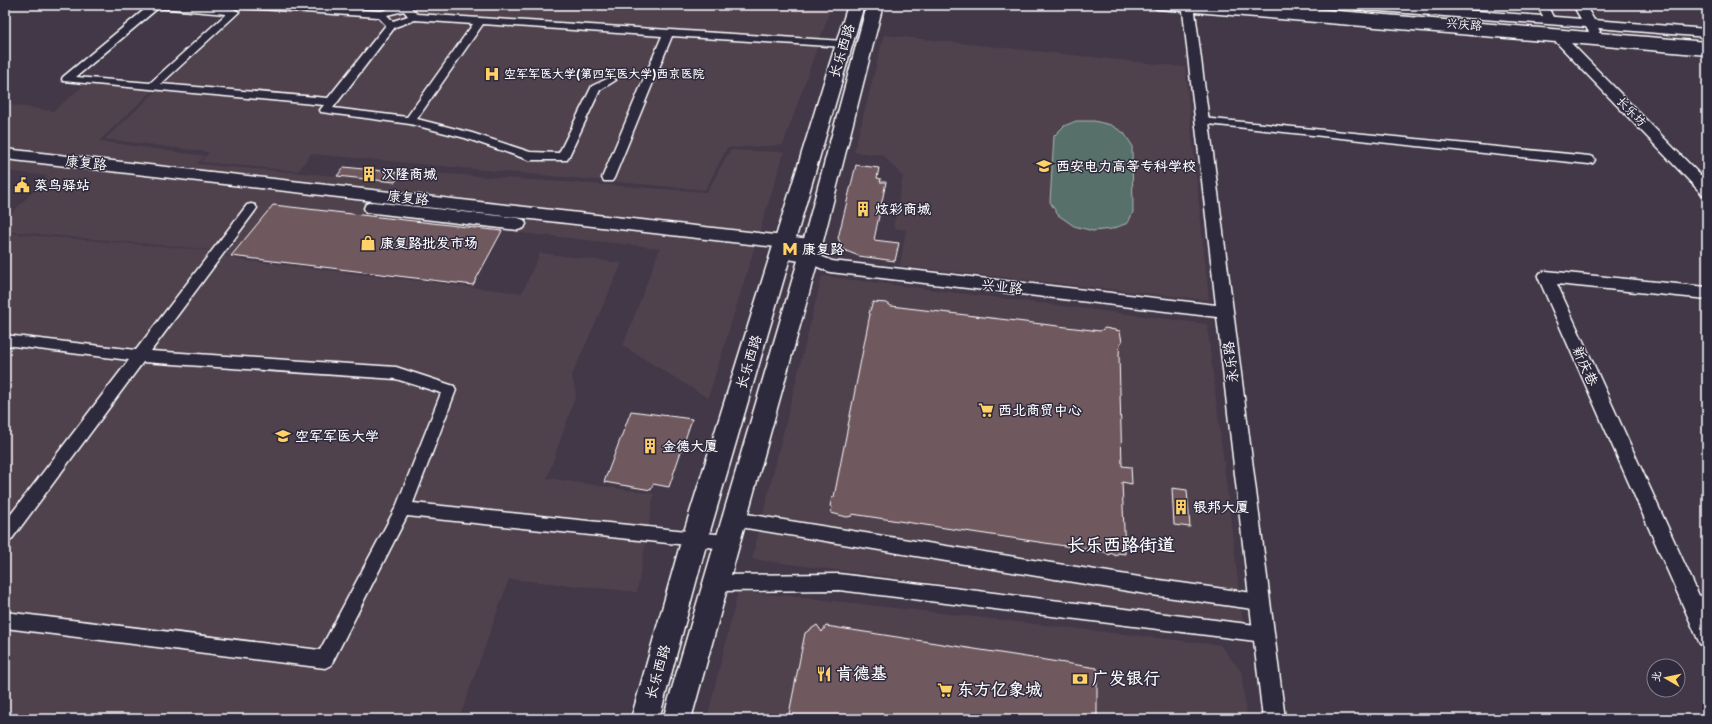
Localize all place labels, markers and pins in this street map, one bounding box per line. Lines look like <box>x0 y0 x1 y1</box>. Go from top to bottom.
hospital icon: 空军军医大学(第四军医大学)西京医院 <box>483 65 501 83</box>
place label: 空军军医大学(第四军医大学)西京医院 <box>504 67 704 82</box>
school or university icon: 西安电力高等专科学校 <box>1035 157 1053 175</box>
place label: 西安电力高等专科学校 <box>1056 158 1196 175</box>
building icon: 汉隆商城 <box>360 165 378 183</box>
place label: 汉隆商城 <box>381 166 437 183</box>
public building icon: 菜鸟驿站 <box>13 176 31 194</box>
place label: 菜鸟驿站 <box>34 177 90 194</box>
building icon: 炫彩商城 <box>854 200 872 218</box>
place label: 炫彩商城 <box>875 201 931 218</box>
shop icon: 康复路批发市场 <box>359 234 377 252</box>
place label: 康复路批发市场 <box>380 235 478 252</box>
metro station icon: 康复路 <box>781 240 799 258</box>
place label: 康复路 <box>802 241 844 258</box>
supermarket icon: 西北商贸中心 <box>977 401 995 419</box>
place label: 西北商贸中心 <box>998 402 1082 419</box>
school or university icon: 空军军医大学 <box>274 427 292 445</box>
place label: 空军军医大学 <box>295 428 379 445</box>
building icon: 金德大厦 <box>641 437 659 455</box>
place label: 金德大厦 <box>662 438 718 455</box>
building icon: 银邦大厦 <box>1172 498 1190 516</box>
place label: 银邦大厦 <box>1193 499 1249 516</box>
place label: 肯德基 <box>836 664 887 684</box>
restaurant icon: 肯德基 <box>815 665 833 683</box>
place label: 广发银行 <box>1092 669 1160 689</box>
bank icon: 广发银行 <box>1071 670 1089 688</box>
place label: 东方亿象城 <box>957 680 1042 700</box>
supermarket icon: 东方亿象城 <box>936 681 954 699</box>

